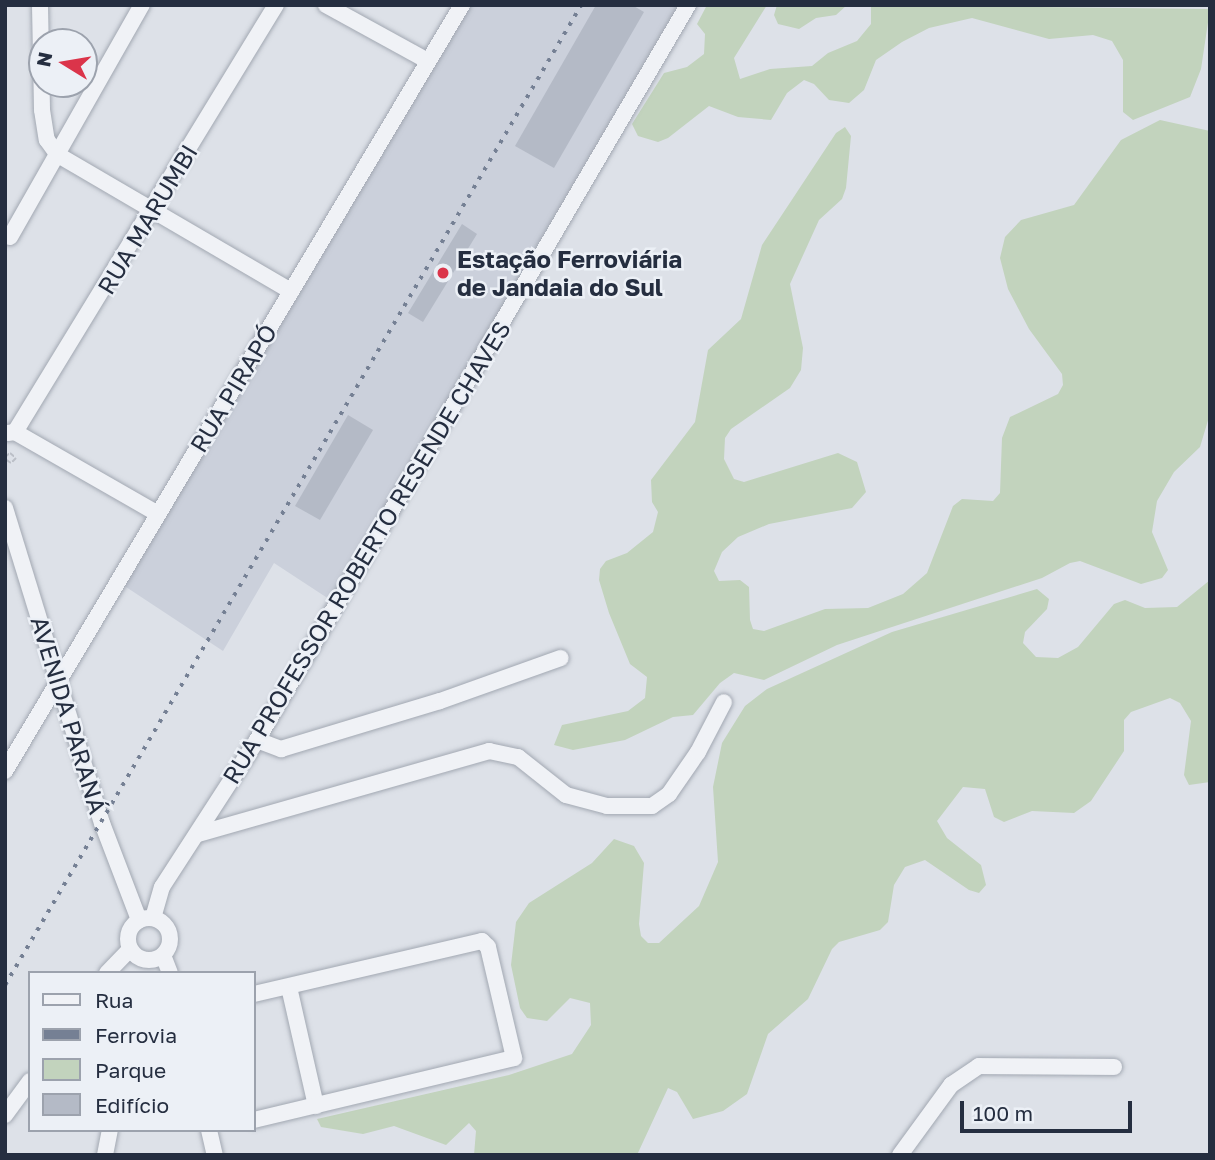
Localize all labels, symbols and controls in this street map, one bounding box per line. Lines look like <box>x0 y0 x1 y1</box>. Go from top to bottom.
north arrow <box>28 28 98 98</box>
text: N <box>31 50 57 69</box>
street label: RUA MARUMBI <box>91 139 203 299</box>
place label: Estação Ferroviária de Jandaia do Sul <box>457 245 682 301</box>
marker: Estação Ferroviária de Jandaia do Sul <box>435 265 451 281</box>
street label: RUA PROFESSOR ROBERTO RESENDE CHAVES <box>216 315 516 789</box>
street label: RUA PIRAPÓ <box>184 319 282 457</box>
street label: AVENIDA PARANÁ <box>25 613 113 817</box>
legend <box>28 971 256 1132</box>
text: Rua <box>95 987 133 1013</box>
text: Ferrovia <box>95 1022 177 1048</box>
text: Parque <box>95 1057 166 1083</box>
scale bar <box>963 1086 1134 1130</box>
text: Edifício <box>95 1092 169 1118</box>
text: 100 m <box>973 1100 1033 1126</box>

